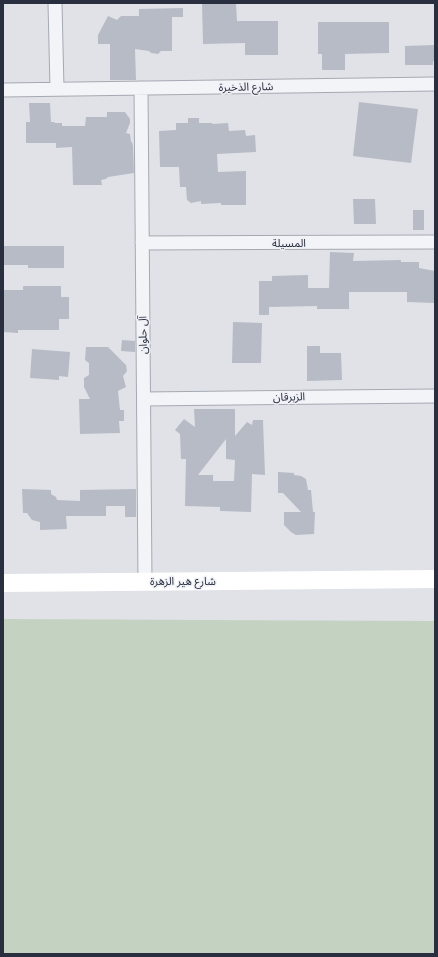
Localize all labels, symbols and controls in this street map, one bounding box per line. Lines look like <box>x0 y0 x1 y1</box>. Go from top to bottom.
street label: شارع الذخيرة <box>219 80 274 95</box>
street label: المسيلة <box>272 237 306 250</box>
street label: آل حلوان <box>136 315 150 354</box>
street label: الزبرقان <box>273 390 305 404</box>
street label: شارع هير الزهرة <box>150 575 216 589</box>

